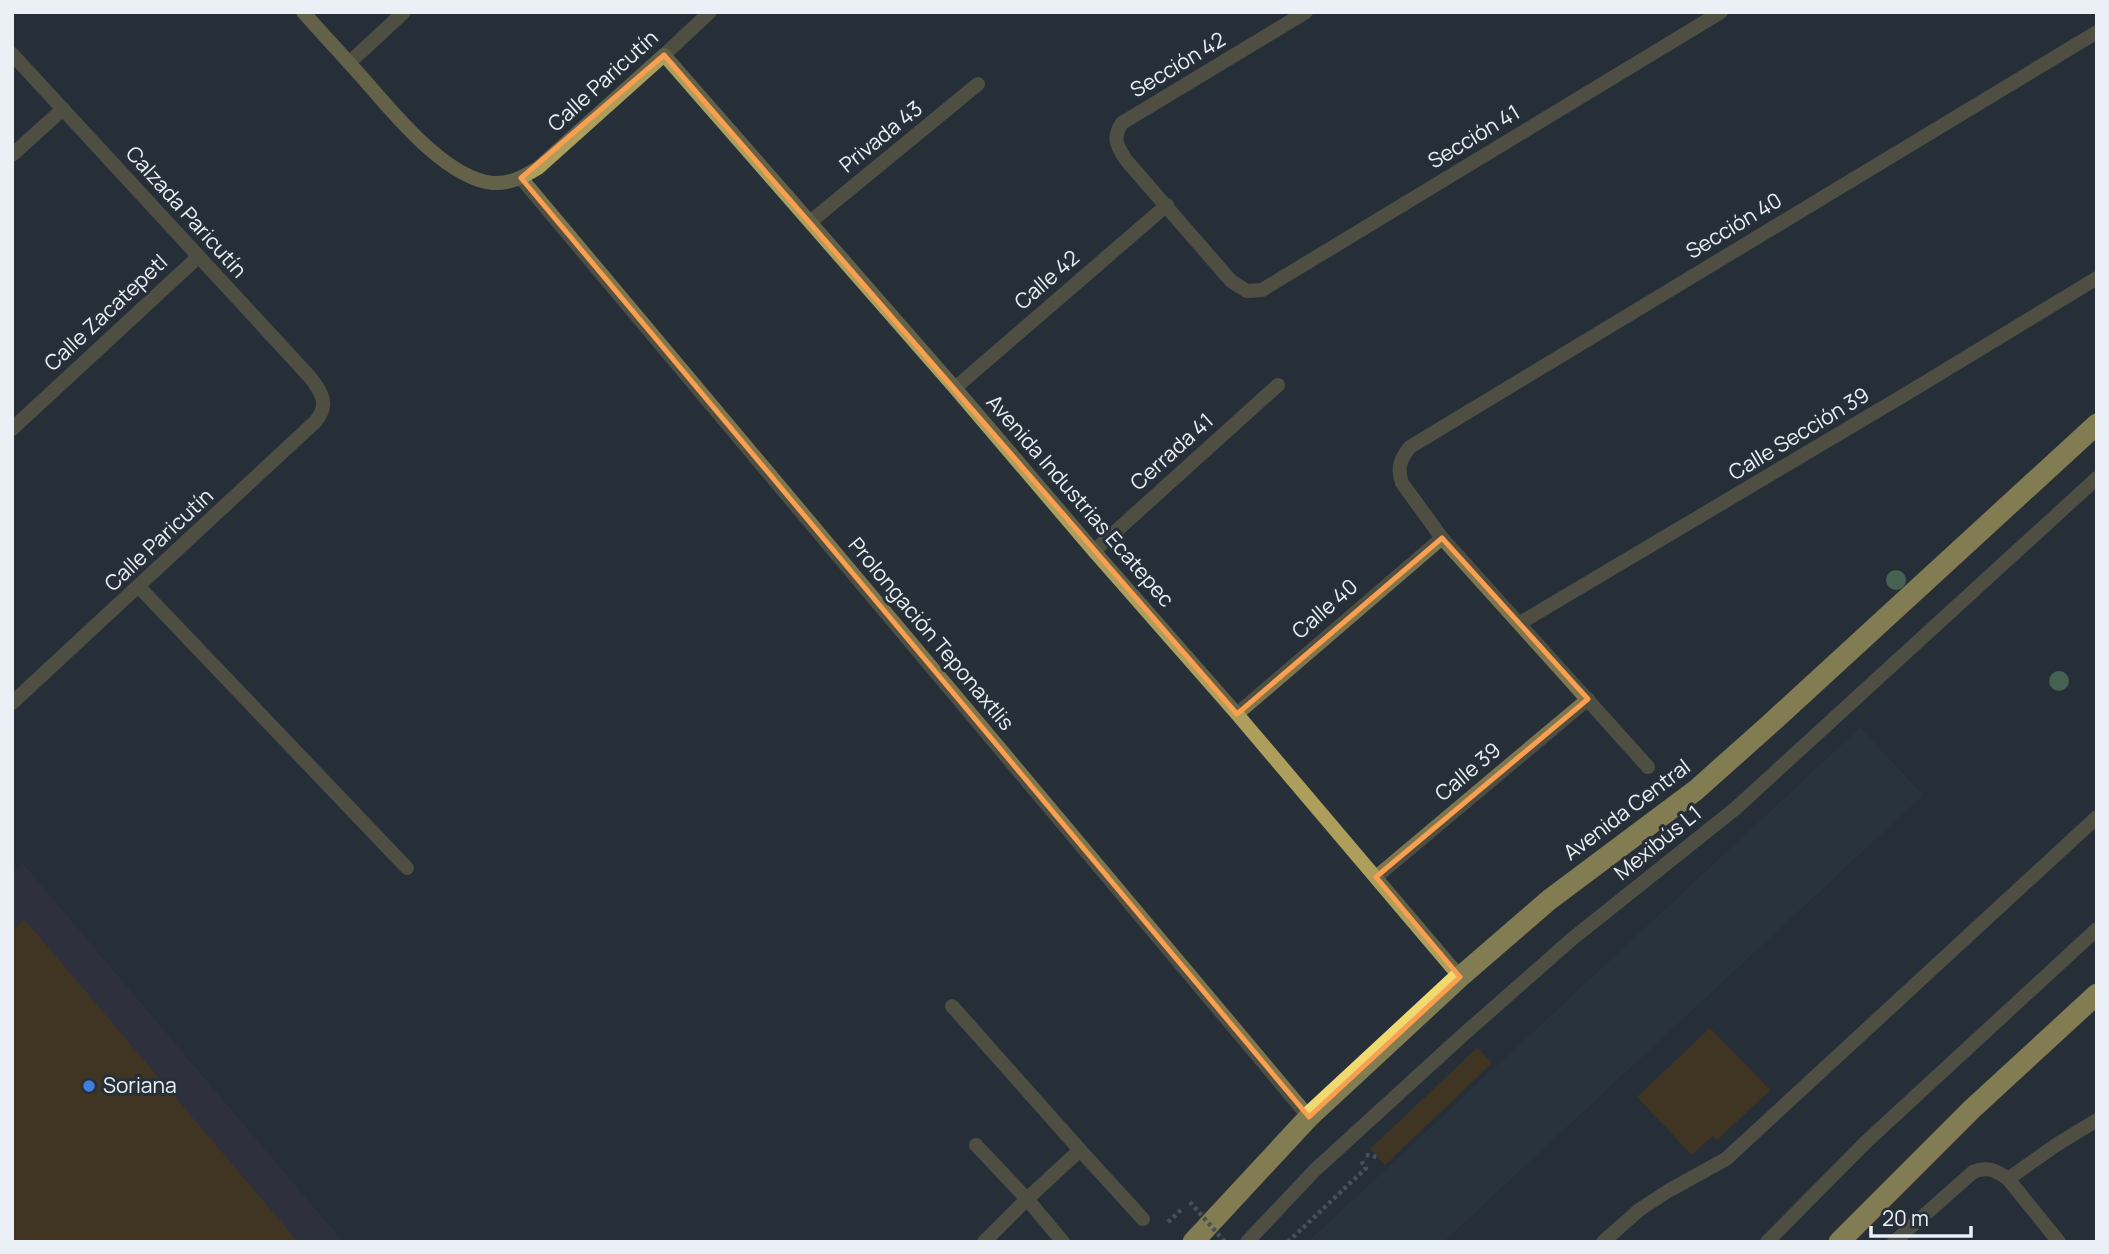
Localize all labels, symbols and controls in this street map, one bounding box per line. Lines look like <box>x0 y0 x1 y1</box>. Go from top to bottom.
street label: Calle Paricutín <box>541 23 663 137</box>
street label: Sección 42 <box>1125 25 1230 103</box>
street label: Privada 43 <box>833 94 928 178</box>
street label: Sección 41 <box>1422 98 1525 175</box>
street label: Calzada Paricutín <box>120 139 253 283</box>
street label: Sección 40 <box>1680 186 1787 265</box>
street label: Calle 42 <box>1008 243 1085 315</box>
street label: Calle Zacatepetl <box>38 248 173 377</box>
street label: Calle Sección 39 <box>1723 380 1874 486</box>
street label: Avenida Industrias Ecatepec <box>981 388 1181 612</box>
street label: Cerrada 41 <box>1124 407 1219 496</box>
street label: Calle Paricutín <box>98 482 219 597</box>
street label: Prolongación Teponaxtlis <box>843 531 1021 736</box>
street label: Calle 40 <box>1286 572 1363 644</box>
street label: Calle 39 <box>1429 736 1506 807</box>
street label: Avenida Central <box>1557 752 1696 866</box>
street label: Mexibús L1 <box>1608 798 1707 886</box>
place label: Soriana <box>103 1071 177 1099</box>
marker: Soriana <box>81 1078 97 1094</box>
scale bar <box>1871 1194 1971 1238</box>
text: 20 m <box>1882 1204 1929 1232</box>

